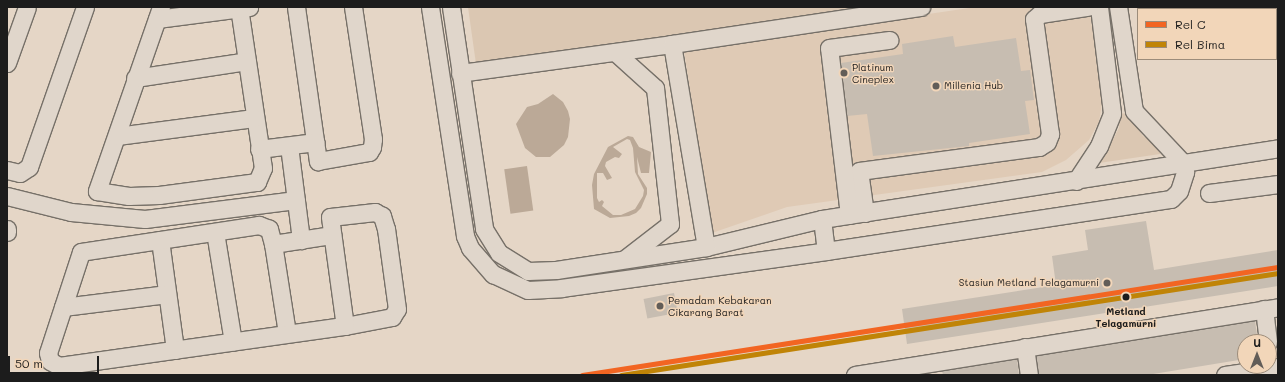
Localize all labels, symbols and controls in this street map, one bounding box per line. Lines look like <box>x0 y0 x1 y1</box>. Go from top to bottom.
legend <box>1137 8 1277 60</box>
text: Rel C <box>1175 16 1206 32</box>
text: Rel Bima <box>1175 36 1225 52</box>
place label: Platinum Cineplex <box>852 61 894 84</box>
marker: Platinum Cineplex <box>839 68 849 78</box>
place label: Millenia Hub <box>944 80 1003 92</box>
marker: Millenia Hub <box>931 81 941 91</box>
place label: Stasiun Metland Telagamurni <box>959 277 1099 289</box>
marker: Stasiun Metland Telagamurni <box>1102 278 1112 288</box>
marker: Metland Telagamurni <box>1119 290 1133 304</box>
place label: Pemadam Kebakaran Cikarang Barat <box>668 294 771 318</box>
marker: Pemadam Kebakaran Cikarang Barat <box>655 301 665 311</box>
place label: Metland Telagamurni <box>1096 305 1156 328</box>
north arrow <box>1237 334 1277 374</box>
text: U <box>1253 335 1261 350</box>
scale bar <box>10 348 101 374</box>
text: 50 m <box>15 355 43 371</box>

